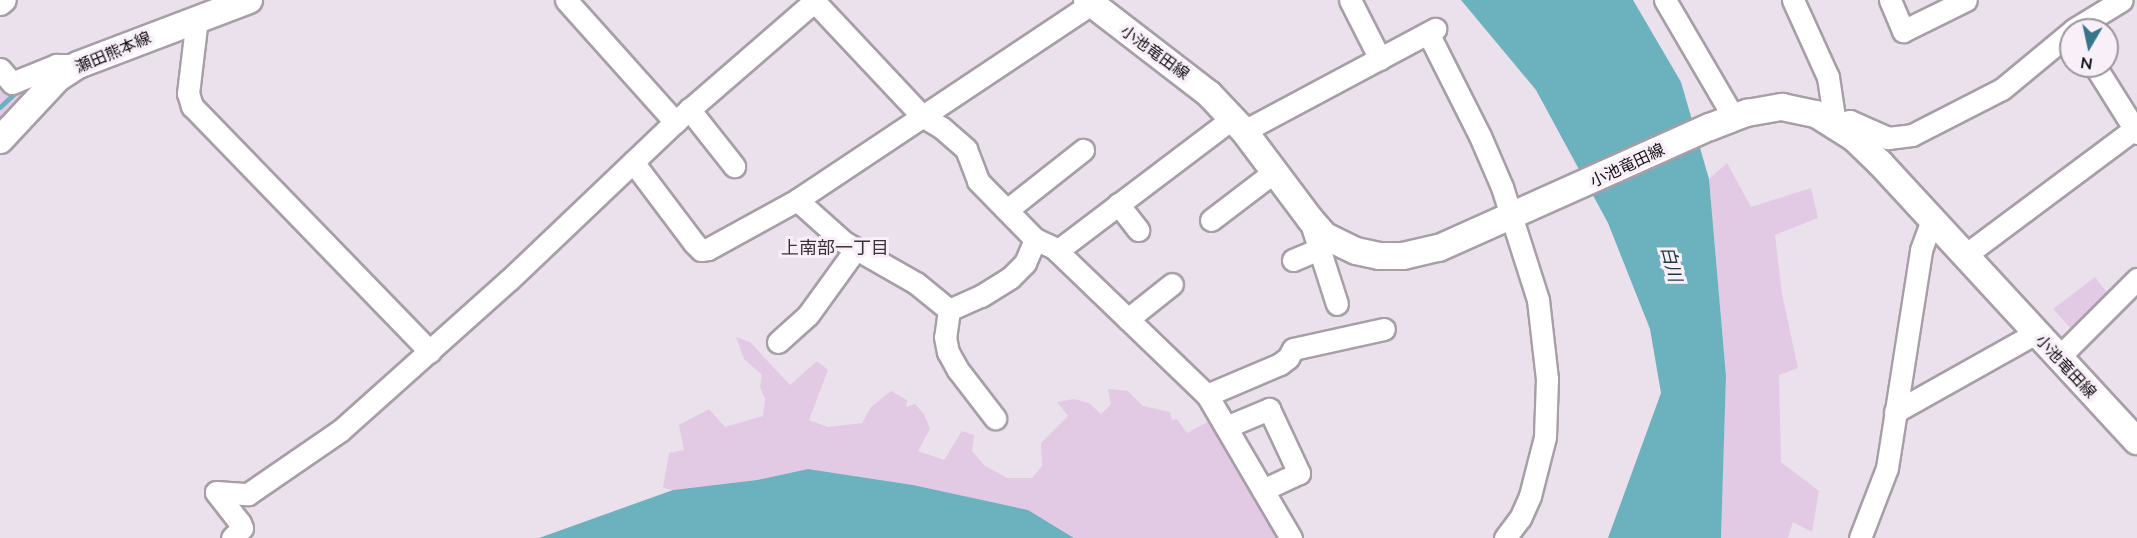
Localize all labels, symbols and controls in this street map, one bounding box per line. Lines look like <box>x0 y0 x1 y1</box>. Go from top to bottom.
north arrow <box>2059 18 2119 78</box>
street label: 小池竜田線 <box>1117 21 1193 83</box>
street label: 瀬田熊本線 <box>72 28 154 76</box>
text: N <box>2079 53 2094 75</box>
street label: 小池竜田線 <box>1587 139 1667 191</box>
district label: 上南部一丁目 <box>781 237 889 259</box>
water label: 白川 <box>1656 244 1686 284</box>
street label: 小池竜田線 <box>2032 330 2100 402</box>

